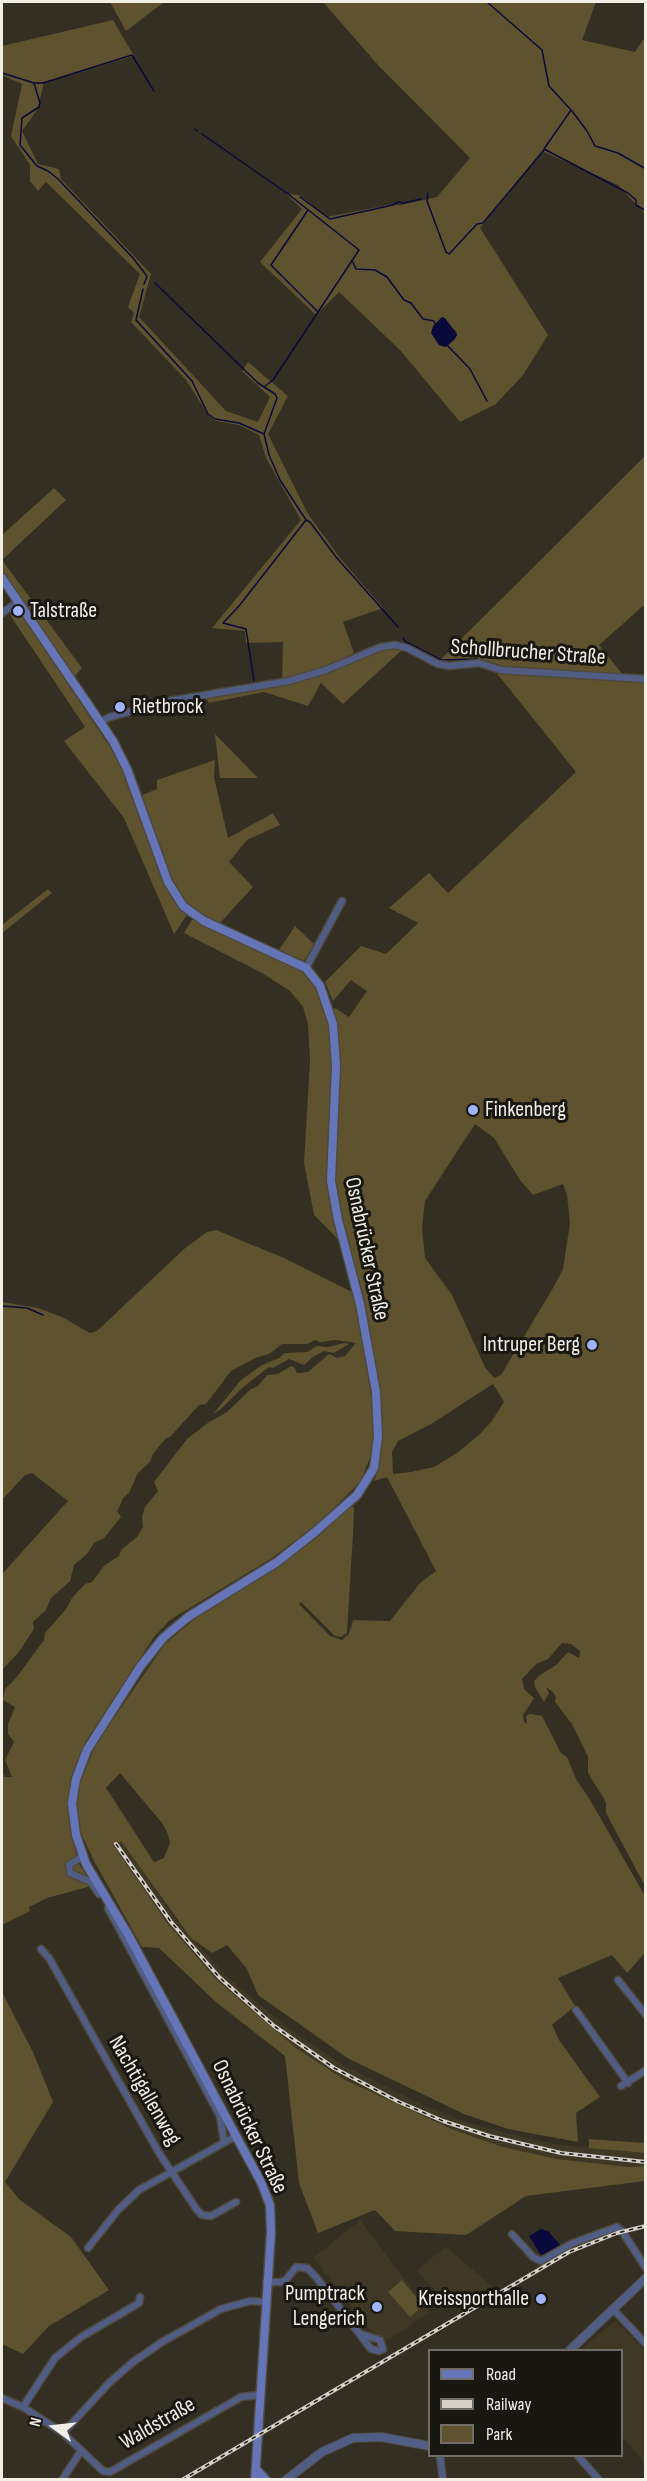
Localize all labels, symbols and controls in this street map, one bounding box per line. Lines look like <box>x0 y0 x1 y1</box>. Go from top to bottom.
place label: Talstraße <box>30 598 97 624</box>
marker: Talstraße <box>11 604 25 618</box>
street label: Schollbrucher Straße <box>450 634 606 672</box>
place label: Rietbrock <box>132 694 203 720</box>
marker: Rietbrock <box>113 700 127 714</box>
place label: Finkenberg <box>485 1097 566 1123</box>
marker: Finkenberg <box>466 1103 480 1117</box>
street label: Osnabrücker Straße <box>338 1175 394 1323</box>
place label: Intruper Berg <box>483 1332 580 1358</box>
marker: Intruper Berg <box>585 1338 599 1352</box>
street label: Nachtigallenweg <box>102 2032 186 2150</box>
street label: Osnabrücker Straße <box>205 2056 293 2198</box>
place label: Pumptrack Lengerich <box>285 2281 365 2332</box>
place label: Kreissporthalle <box>418 2286 529 2312</box>
marker: Kreissporthalle <box>534 2292 548 2306</box>
marker: Pumptrack Lengerich <box>370 2300 384 2314</box>
legend <box>428 2349 623 2457</box>
text: Road <box>486 2364 516 2385</box>
street label: Waldstraße <box>116 2392 200 2456</box>
text: Railway <box>486 2394 531 2415</box>
north arrow <box>24 2397 84 2457</box>
text: N <box>26 2416 46 2429</box>
text: Park <box>486 2424 512 2445</box>

